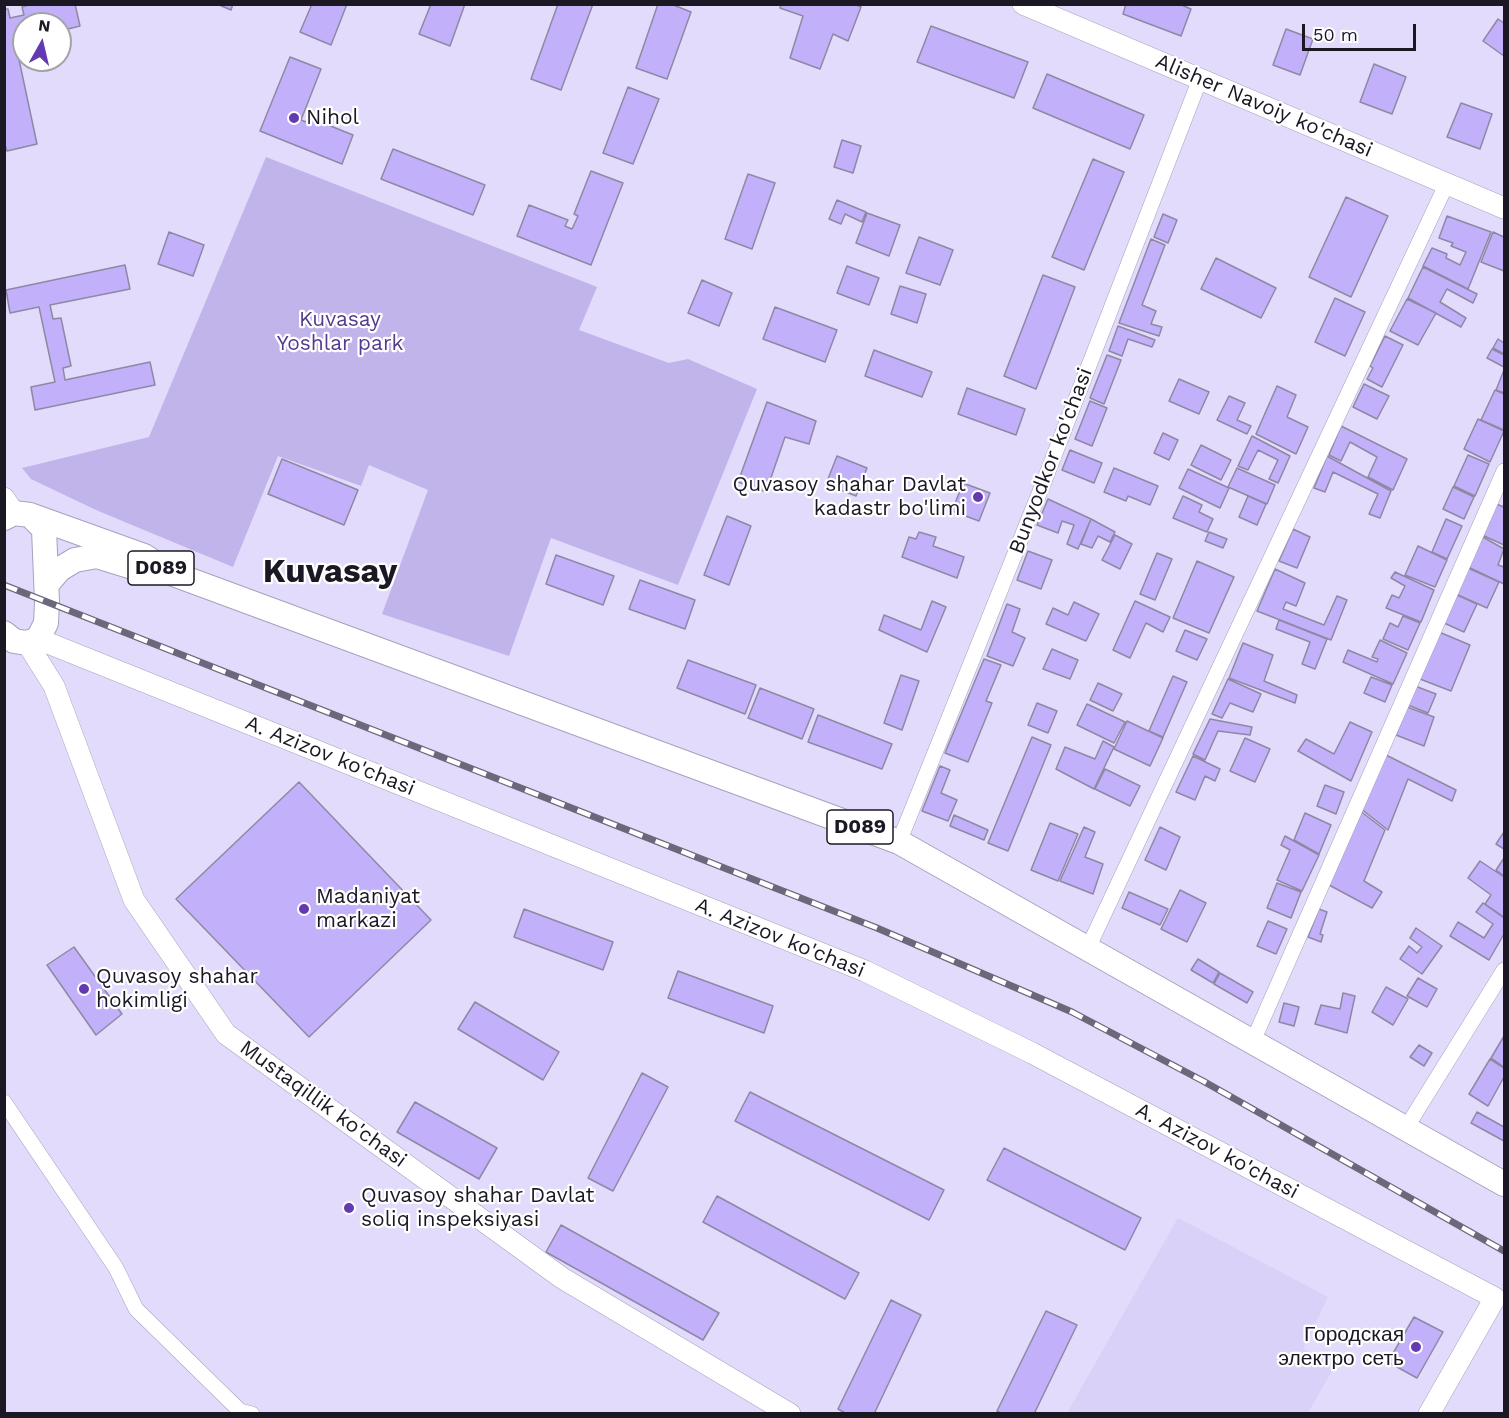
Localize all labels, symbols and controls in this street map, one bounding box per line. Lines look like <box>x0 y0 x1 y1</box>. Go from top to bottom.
north arrow <box>12 12 72 72</box>
scale bar <box>1305 12 1419 50</box>
text: N <box>37 15 51 36</box>
text: 50 m <box>1313 24 1358 45</box>
street label: Alisher Navoiy ko'chasi <box>1152 49 1376 163</box>
place label: Nihol <box>306 105 359 131</box>
marker: Nihol <box>287 111 301 125</box>
park label: Kuvasay Yoshlar park <box>277 307 403 357</box>
street label: Bunyodkor ko'chasi <box>1004 364 1098 558</box>
place label: Quvasoy shahar Davlat kadastr bo'limi <box>733 472 966 522</box>
marker: Quvasoy shahar Davlat kadastr bo'limi <box>971 490 985 504</box>
road number: D089 <box>128 551 194 585</box>
district label: Kuvasay <box>263 552 397 592</box>
street label: A. Azizov ko'chasi <box>241 710 419 802</box>
road number: D089 <box>827 810 893 844</box>
place label: Madaniyat markazi <box>316 884 420 934</box>
street label: A. Azizov ko'chasi <box>691 892 869 984</box>
marker: Madaniyat markazi <box>297 902 311 916</box>
place label: Quvasoy shahar hokimligi <box>96 964 258 1014</box>
marker: Quvasoy shahar hokimligi <box>77 982 91 996</box>
street label: Mustaqillik ko'chasi <box>235 1035 411 1173</box>
street label: A. Azizov ko'chasi <box>1131 1097 1303 1205</box>
place label: Quvasoy shahar Davlat soliq inspeksiyasi <box>361 1183 594 1233</box>
marker: Quvasoy shahar Davlat soliq inspeksiyasi <box>342 1201 356 1215</box>
place label: Городская электро сеть <box>1278 1322 1404 1372</box>
marker: Городская электро сеть <box>1409 1340 1423 1354</box>

